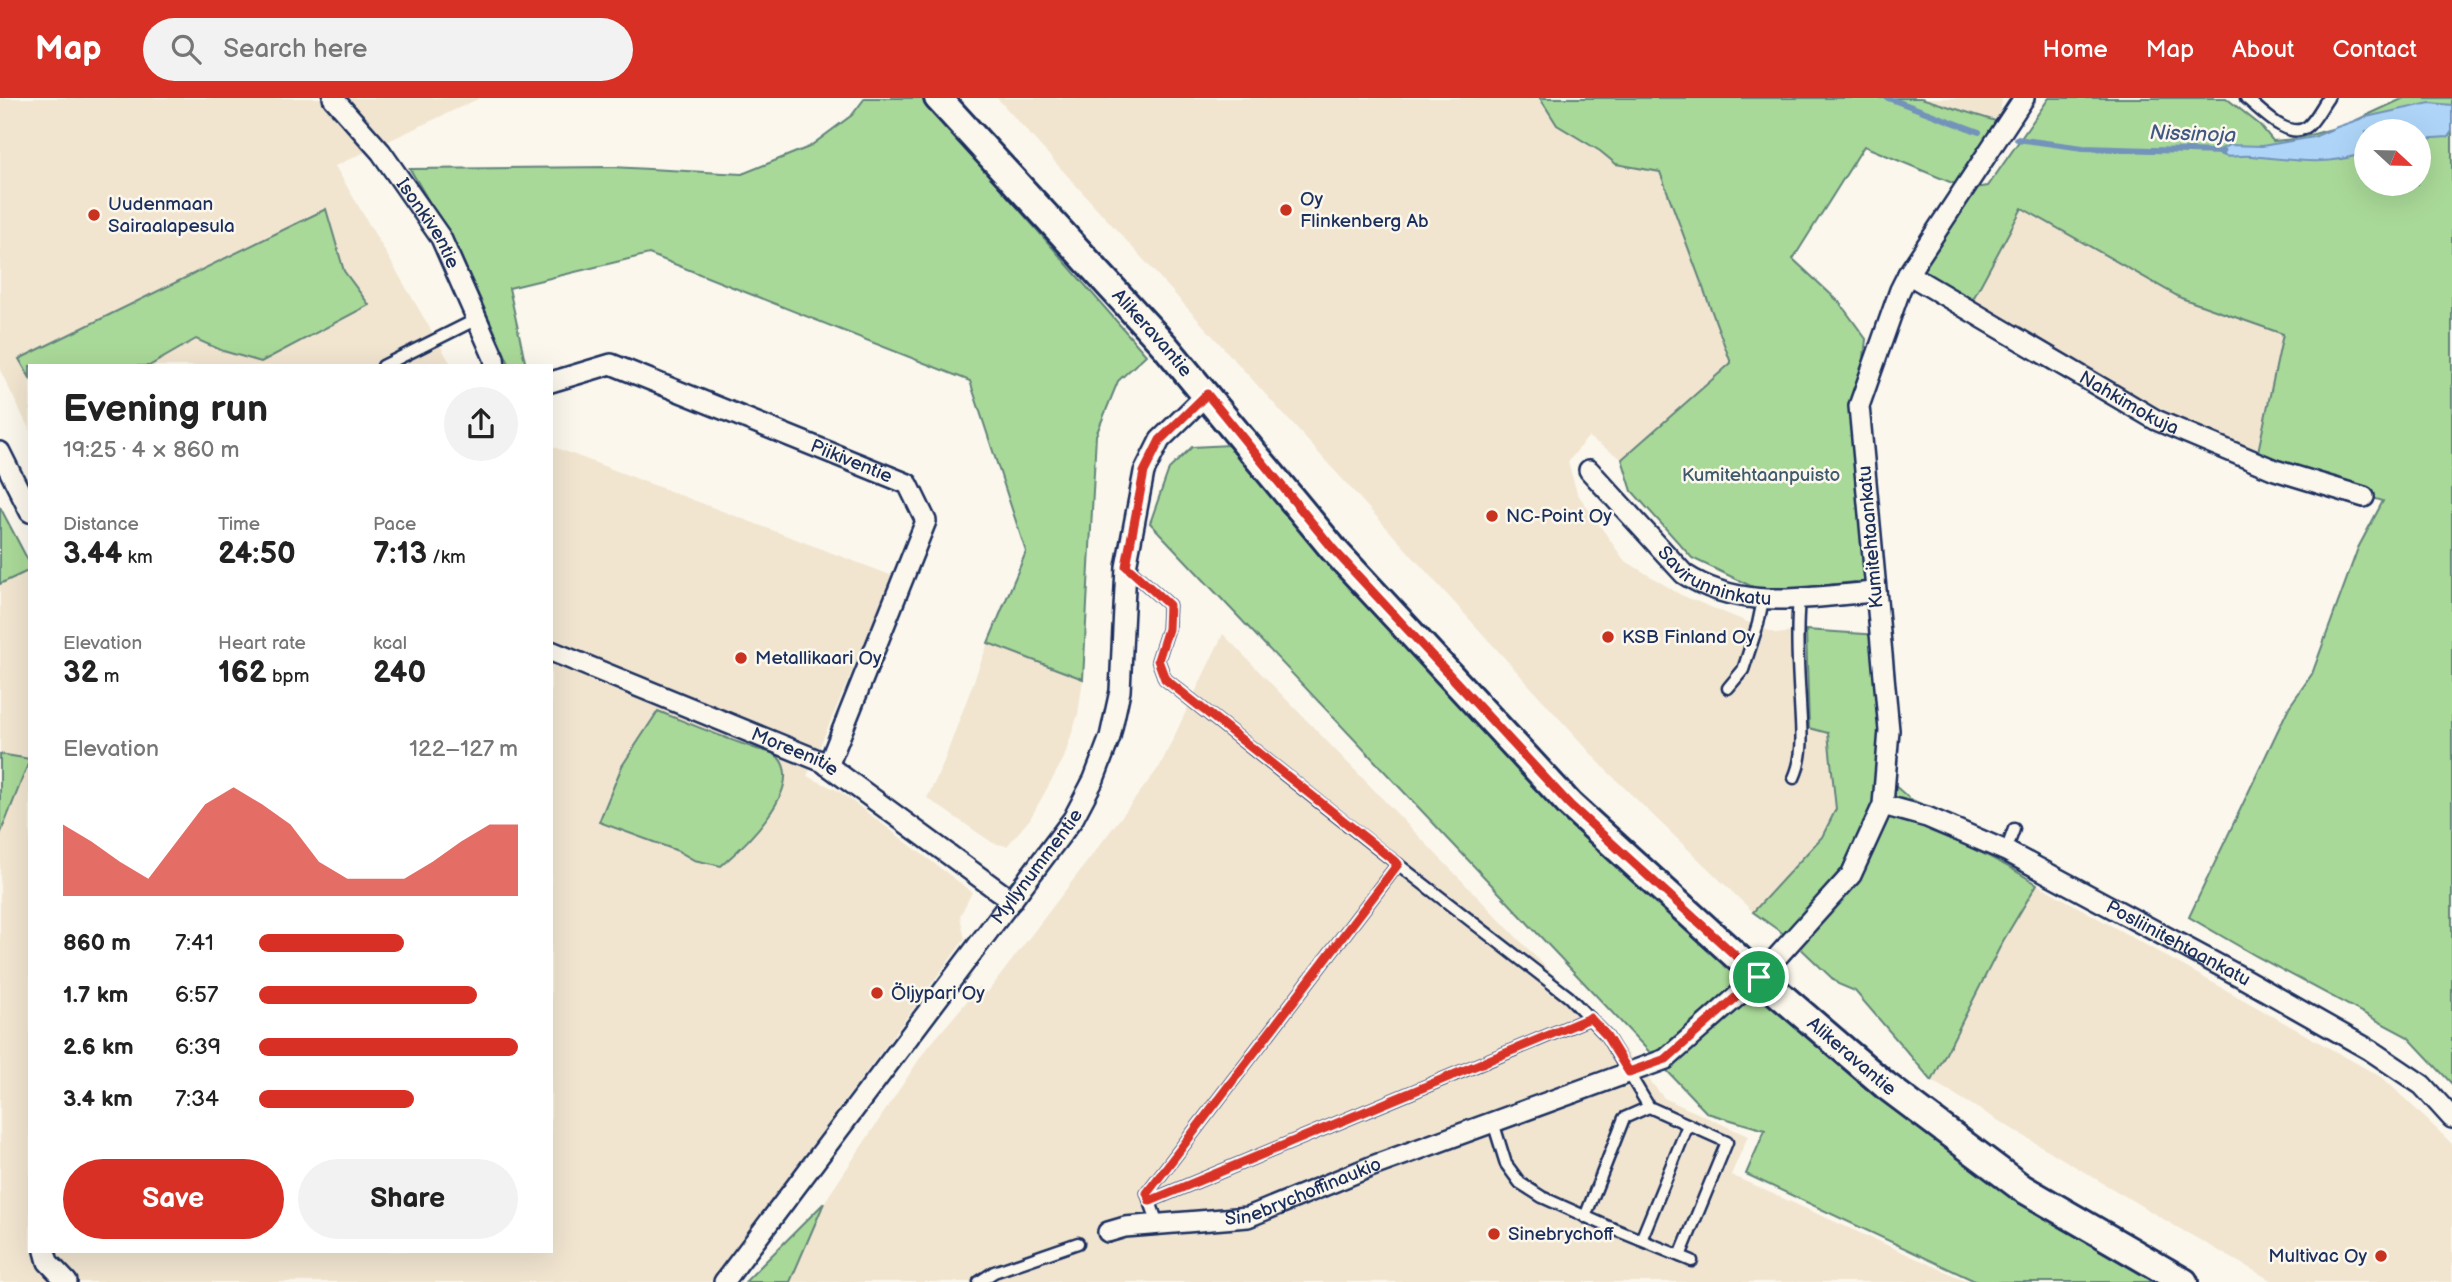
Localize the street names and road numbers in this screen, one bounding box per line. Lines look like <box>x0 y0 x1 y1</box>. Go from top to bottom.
street label: Isonkiventie <box>391 174 464 272</box>
street label: Alikeravantie <box>1107 284 1197 382</box>
street label: Nahkimokuja <box>2075 366 2182 440</box>
street label: Piikiventie <box>807 434 896 488</box>
street label: Kumitehtaankatu <box>1853 465 1889 609</box>
street label: Savirunninkatu <box>1653 541 1772 611</box>
street label: Moreenitie <box>748 723 843 781</box>
street label: Myllynummentie <box>986 805 1088 929</box>
street label: Posliinitehtaankatu <box>2102 895 2255 991</box>
street label: Alikeravantie <box>1802 1012 1901 1101</box>
street label: Sinebrychoffinaukio <box>1224 1152 1384 1230</box>

